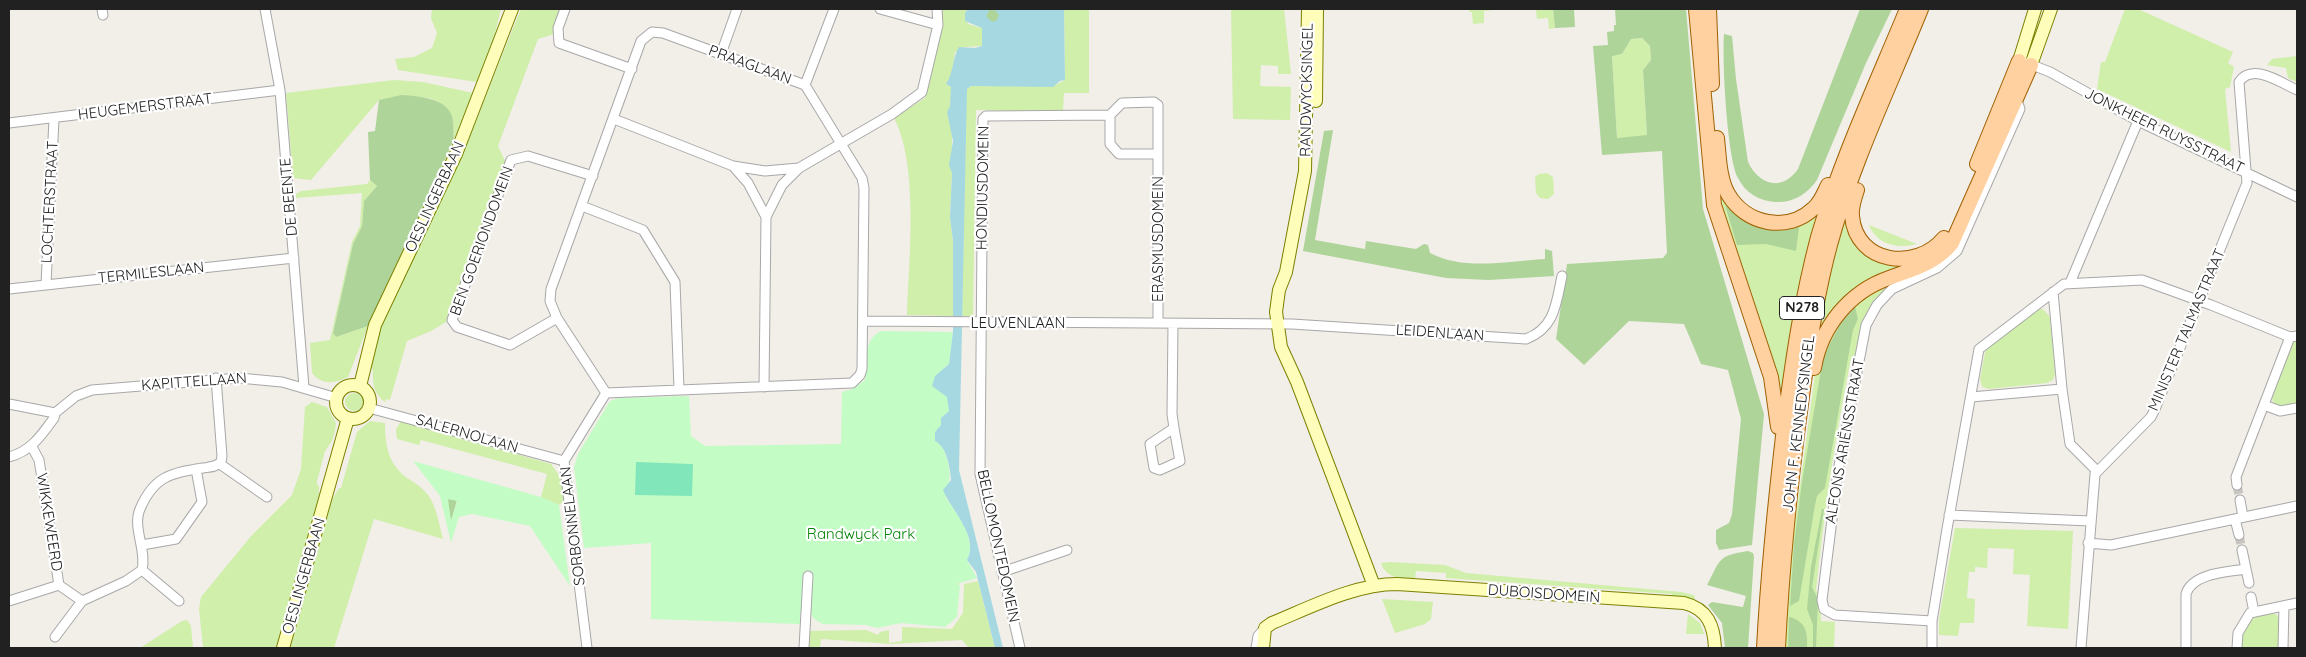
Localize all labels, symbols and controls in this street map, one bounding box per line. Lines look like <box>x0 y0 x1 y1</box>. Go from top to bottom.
street label: RANDWYCKSINGEL <box>1297 23 1317 157</box>
street label: PRAAGLAAN <box>706 42 794 88</box>
street label: JONKHEER RUYSSTRAAT <box>2081 84 2247 178</box>
street label: HEUGEMERSTRAAT <box>77 90 213 124</box>
street label: HONDIUSDOMEIN <box>973 126 993 250</box>
street label: OESLINGERBAAN <box>401 139 469 255</box>
street label: LOCHTERSTRAAT <box>38 140 62 264</box>
street label: DE BEENTE <box>277 157 301 237</box>
street label: BEN GOERIONDOMEIN <box>447 164 517 318</box>
street label: ERASMUSDOMEIN <box>1149 176 1167 302</box>
street label: MINISTER TALMASTRAAT <box>2145 246 2229 414</box>
street label: TERMILESLAAN <box>97 258 205 288</box>
road number: N278 <box>1780 296 1824 320</box>
street label: LEUVENLAAN <box>971 314 1065 332</box>
street label: LEIDENLAAN <box>1395 321 1485 345</box>
street label: JOHN F. KENNEDYSINGEL <box>1779 334 1819 514</box>
street label: ALFONS ARIËNSSTRAAT <box>1822 357 1868 525</box>
street label: KAPITTELLAAN <box>141 369 247 395</box>
street label: SALERNOLAAN <box>414 411 520 457</box>
street label: SORBONNELAAN <box>557 465 589 587</box>
street label: BELLOMONTEDOMEIN <box>973 468 1023 624</box>
street label: WIKKEWEERD <box>32 472 66 572</box>
street label: OESLINGERBAAN <box>279 516 329 636</box>
park label: Randwyck Park <box>807 525 915 543</box>
street label: DUBOISDOMEIN <box>1487 581 1601 607</box>

